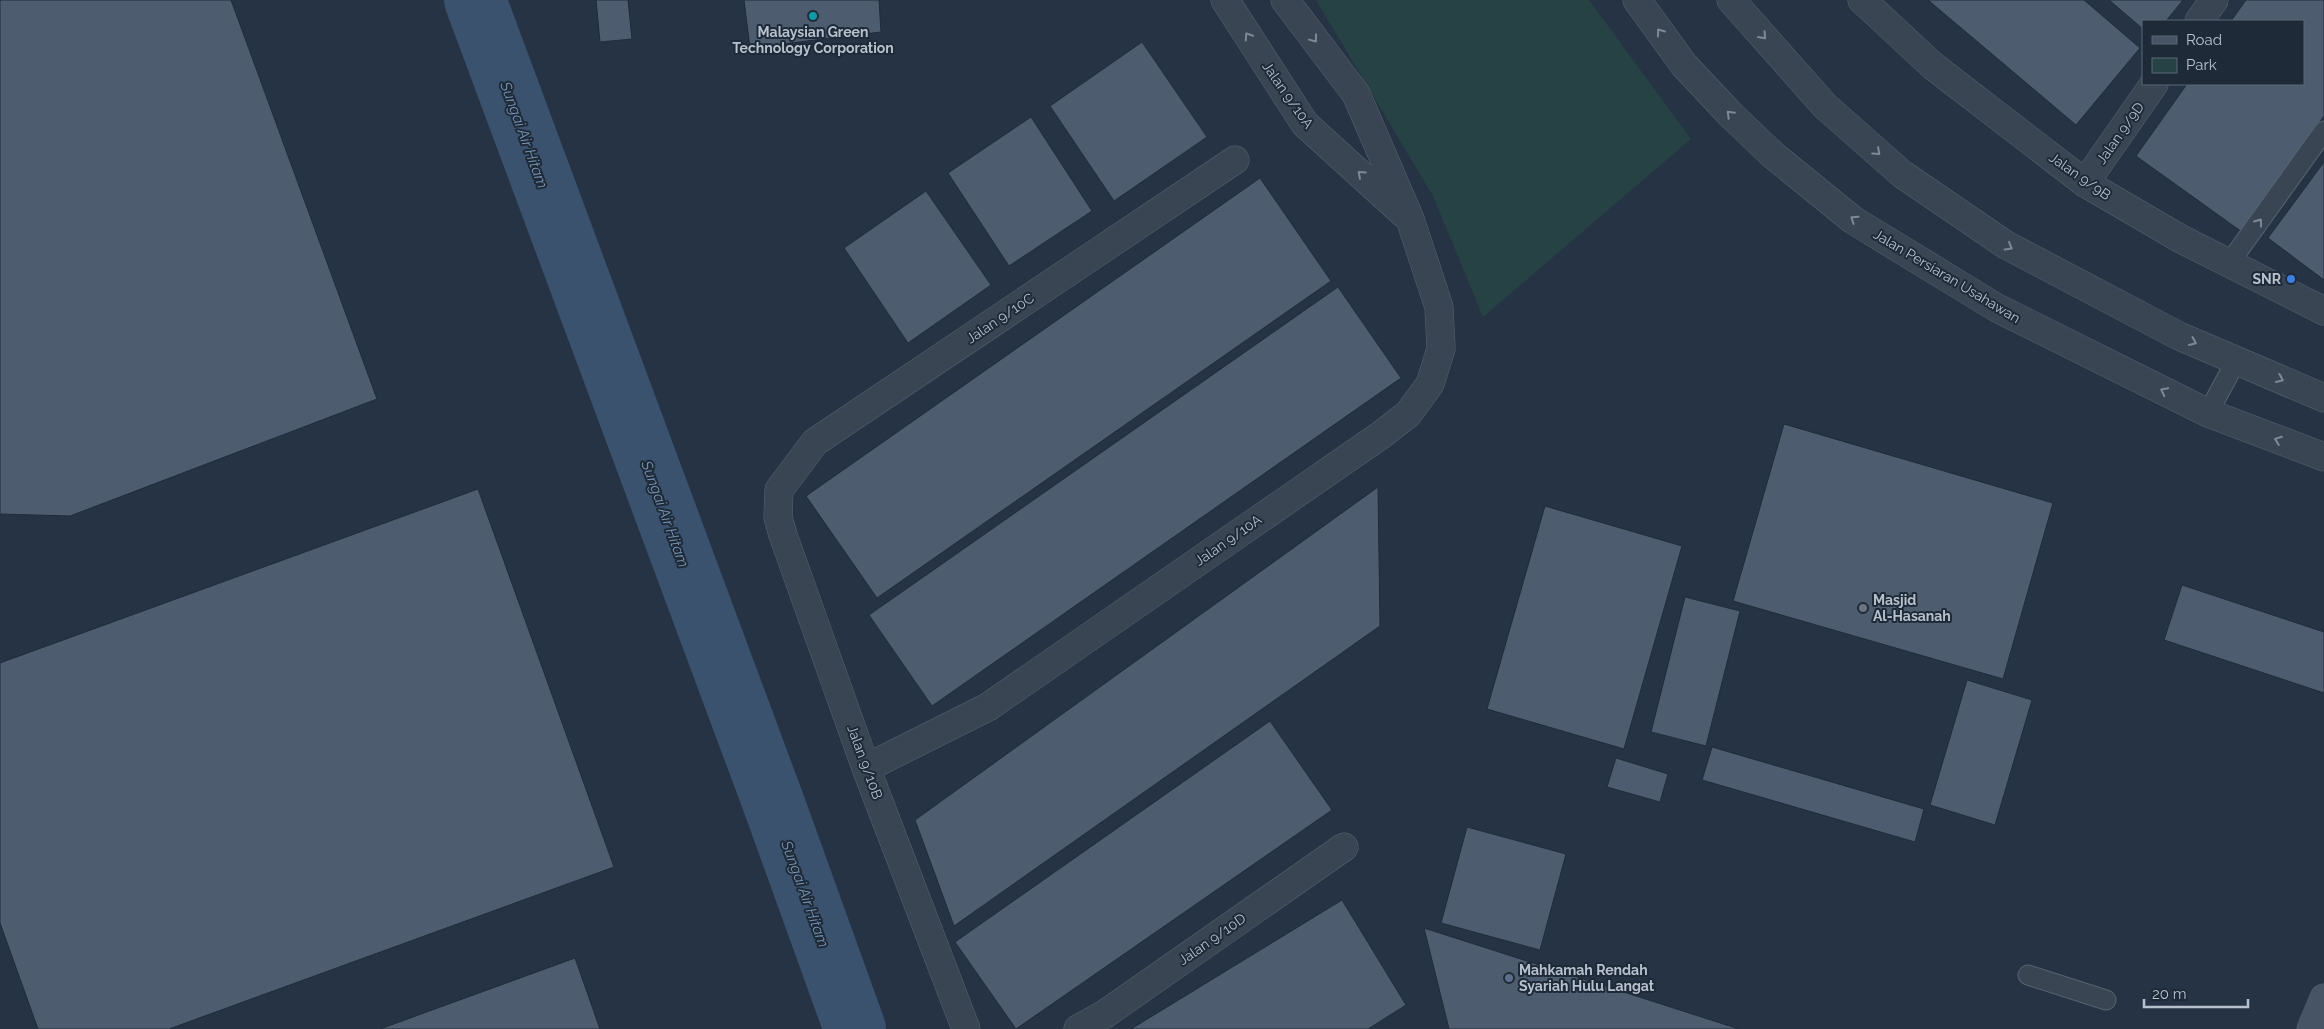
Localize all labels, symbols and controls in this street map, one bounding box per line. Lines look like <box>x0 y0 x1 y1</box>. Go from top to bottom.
marker: Malaysian Green Technology Corporation <box>807 10 819 22</box>
legend <box>2142 20 2304 85</box>
place label: Malaysian Green Technology Corporation <box>732 24 894 56</box>
one-way arrow <box>1657 29 1666 38</box>
one-way arrow <box>1758 31 1767 40</box>
text: Road <box>2186 31 2222 49</box>
one-way arrow <box>1245 32 1254 41</box>
one-way arrow <box>1309 33 1317 42</box>
text: Park <box>2186 56 2217 74</box>
street label: Jalan 9/10A <box>1259 59 1317 132</box>
water label: Sungai Air Hitam <box>496 78 552 191</box>
street label: Jalan 9/9D <box>2093 99 2147 167</box>
one-way arrow <box>1727 111 1736 120</box>
one-way arrow <box>1872 146 1881 155</box>
street label: Jalan 9/9B <box>2046 149 2114 203</box>
one-way arrow <box>1357 171 1366 180</box>
one-way arrow <box>1851 217 1860 225</box>
one-way arrow <box>2253 218 2262 228</box>
street label: Jalan Persiaran Usahawan <box>1871 226 2023 326</box>
one-way arrow <box>2004 240 2013 250</box>
place label: SNR <box>2252 271 2282 287</box>
marker: SNR <box>2285 273 2297 285</box>
street label: Jalan 9/10C <box>963 289 1037 346</box>
one-way arrow <box>2189 337 2197 347</box>
one-way arrow <box>2275 373 2284 384</box>
one-way arrow <box>2160 387 2169 398</box>
one-way arrow <box>2275 436 2283 446</box>
water label: Sungai Air Hitam <box>637 457 693 570</box>
street label: Jalan 9/10A <box>1192 511 1265 569</box>
place label: Masjid Al-Hasanah <box>1873 592 1951 624</box>
marker: Masjid Al-Hasanah <box>1857 602 1869 614</box>
street label: Jalan 9/10B <box>844 723 886 801</box>
water label: Sungai Air Hitam <box>777 837 833 950</box>
street label: Jalan 9/10D <box>1175 910 1249 968</box>
place label: Mahkamah Rendah Syariah Hulu Langat <box>1519 962 1655 994</box>
marker: Mahkamah Rendah Syariah Hulu Langat <box>1503 972 1515 984</box>
scale bar <box>2144 976 2248 1008</box>
text: 20 m <box>2152 985 2187 1003</box>

